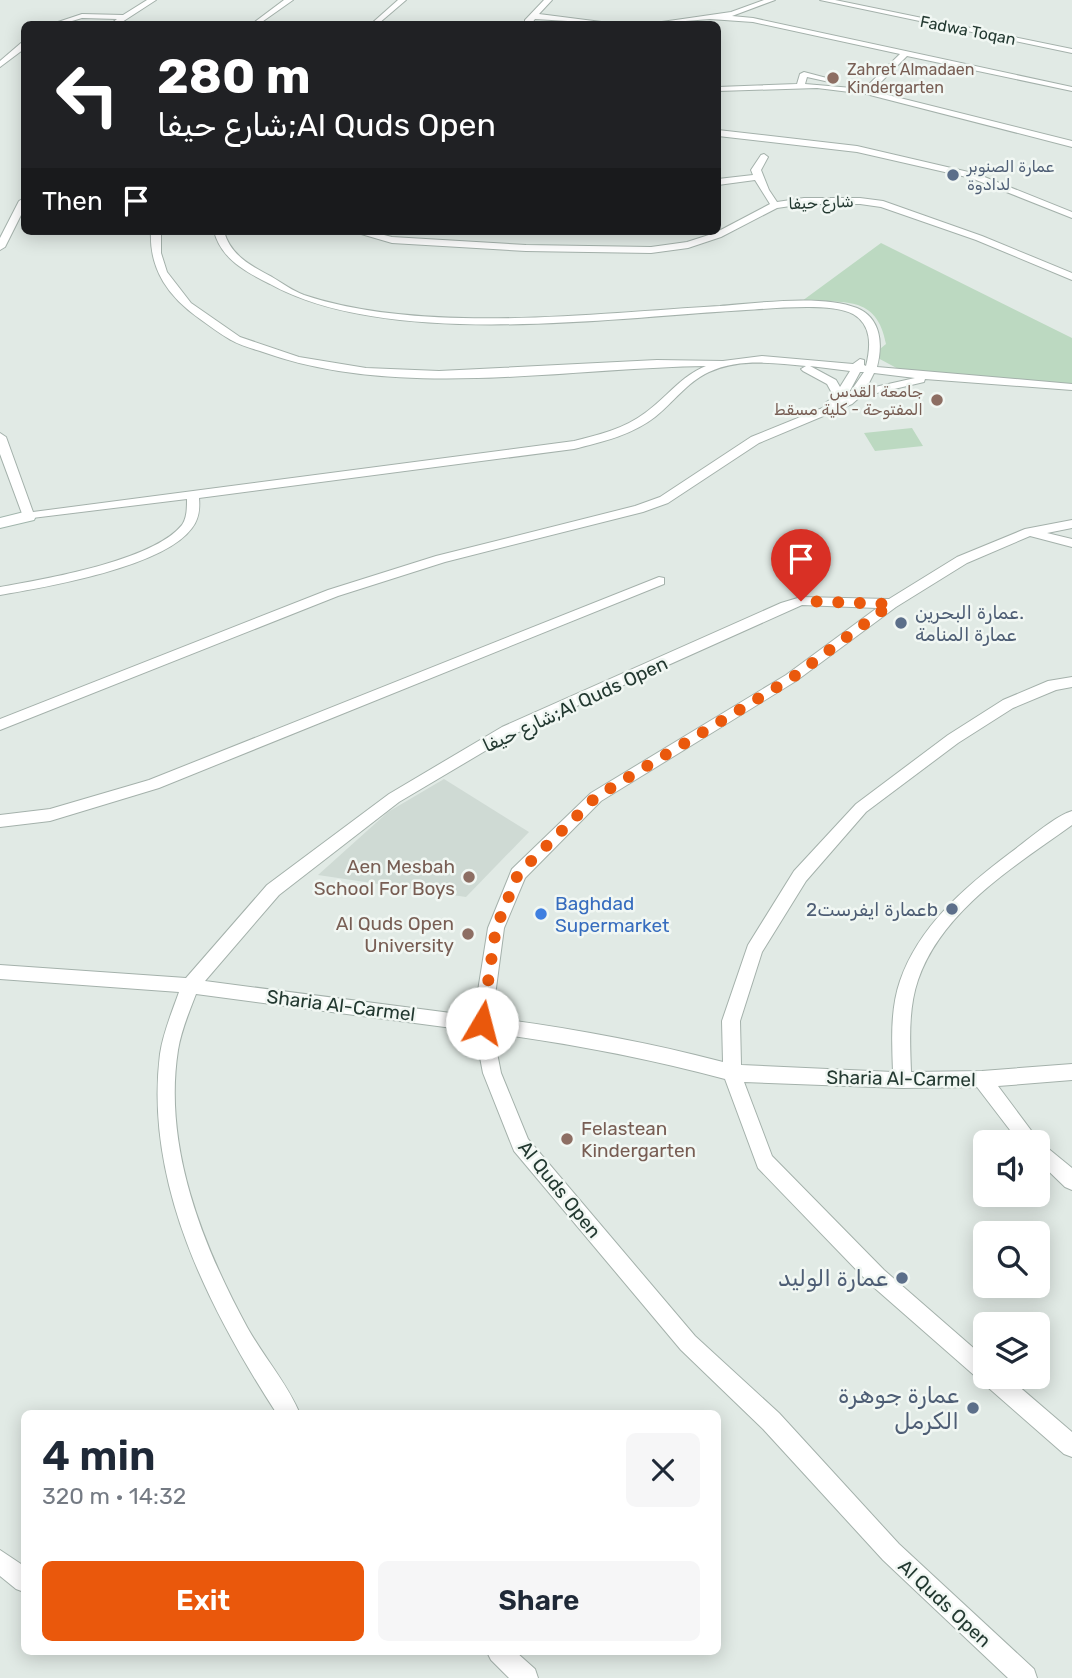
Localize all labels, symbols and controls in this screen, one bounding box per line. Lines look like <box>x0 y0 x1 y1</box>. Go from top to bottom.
street label: Fadwa Toqan <box>918 12 1017 49</box>
text: 280 m <box>157 47 311 105</box>
icon: left <box>42 49 133 140</box>
place label: Zahret Almadaen Kindergarten <box>847 60 974 97</box>
marker: Zahret Almadaen Kindergarten <box>825 70 841 86</box>
text: شارع حيفا;Al Quds Open <box>157 106 496 144</box>
place label: عمارة الصنوبر لدادوة <box>966 157 1054 195</box>
marker: عمارة الصنوبر لدادوة <box>945 167 961 183</box>
icon: arrive <box>117 182 155 220</box>
text: Then <box>42 186 103 217</box>
street label: شارع حيفا <box>788 192 854 215</box>
place label: جامعة القدس المفتوحة - كلية مسقط <box>774 382 923 420</box>
marker: جامعة القدس المفتوحة - كلية مسقط <box>929 392 945 408</box>
pin <box>771 529 831 601</box>
icon: arrive <box>782 540 820 578</box>
place label: عمارة البحرين. عمارة المنامة <box>915 601 1024 646</box>
marker: عمارة البحرين. عمارة المنامة <box>893 615 909 631</box>
street label: شارع حيفا;Al Quds Open <box>479 652 672 759</box>
place label: Aen Mesbah School For Boys <box>314 855 455 900</box>
marker: Aen Mesbah School For Boys <box>461 869 477 885</box>
place label: Baghdad Supermarket <box>555 892 670 937</box>
place label: عمارة ايفرست2b <box>806 898 938 921</box>
marker: عمارة ايفرست2b <box>944 901 960 917</box>
marker: Baghdad Supermarket <box>533 906 549 922</box>
place label: Al Quds Open University <box>336 912 454 957</box>
marker: Al Quds Open University <box>460 926 476 942</box>
street label: Sharia Al-Carmel <box>265 985 416 1026</box>
position arrow <box>445 986 519 1060</box>
street label: Sharia Al-Carmel <box>826 1066 976 1091</box>
place label: Felastean Kindergarten <box>581 1117 696 1162</box>
map controls <box>973 1130 1050 1389</box>
button: sound <box>973 1130 1050 1207</box>
marker: Felastean Kindergarten <box>559 1131 575 1147</box>
street label: Al Quds Open <box>513 1136 606 1243</box>
button: search <box>973 1221 1050 1298</box>
place label: عمارة الوليد <box>778 1264 888 1292</box>
marker: عمارة الوليد <box>894 1270 910 1286</box>
button: layers <box>973 1312 1050 1389</box>
place label: عمارة جوهرة الكرمل <box>838 1381 959 1435</box>
marker: عمارة جوهرة الكرمل <box>965 1400 981 1416</box>
text: 4 min <box>42 1431 156 1481</box>
button: close <box>626 1433 700 1507</box>
text: 320 m · 14:32 <box>42 1482 186 1510</box>
street label: Al Quds Open <box>894 1555 996 1652</box>
button: Exit <box>42 1561 364 1641</box>
button: Share <box>378 1561 700 1641</box>

